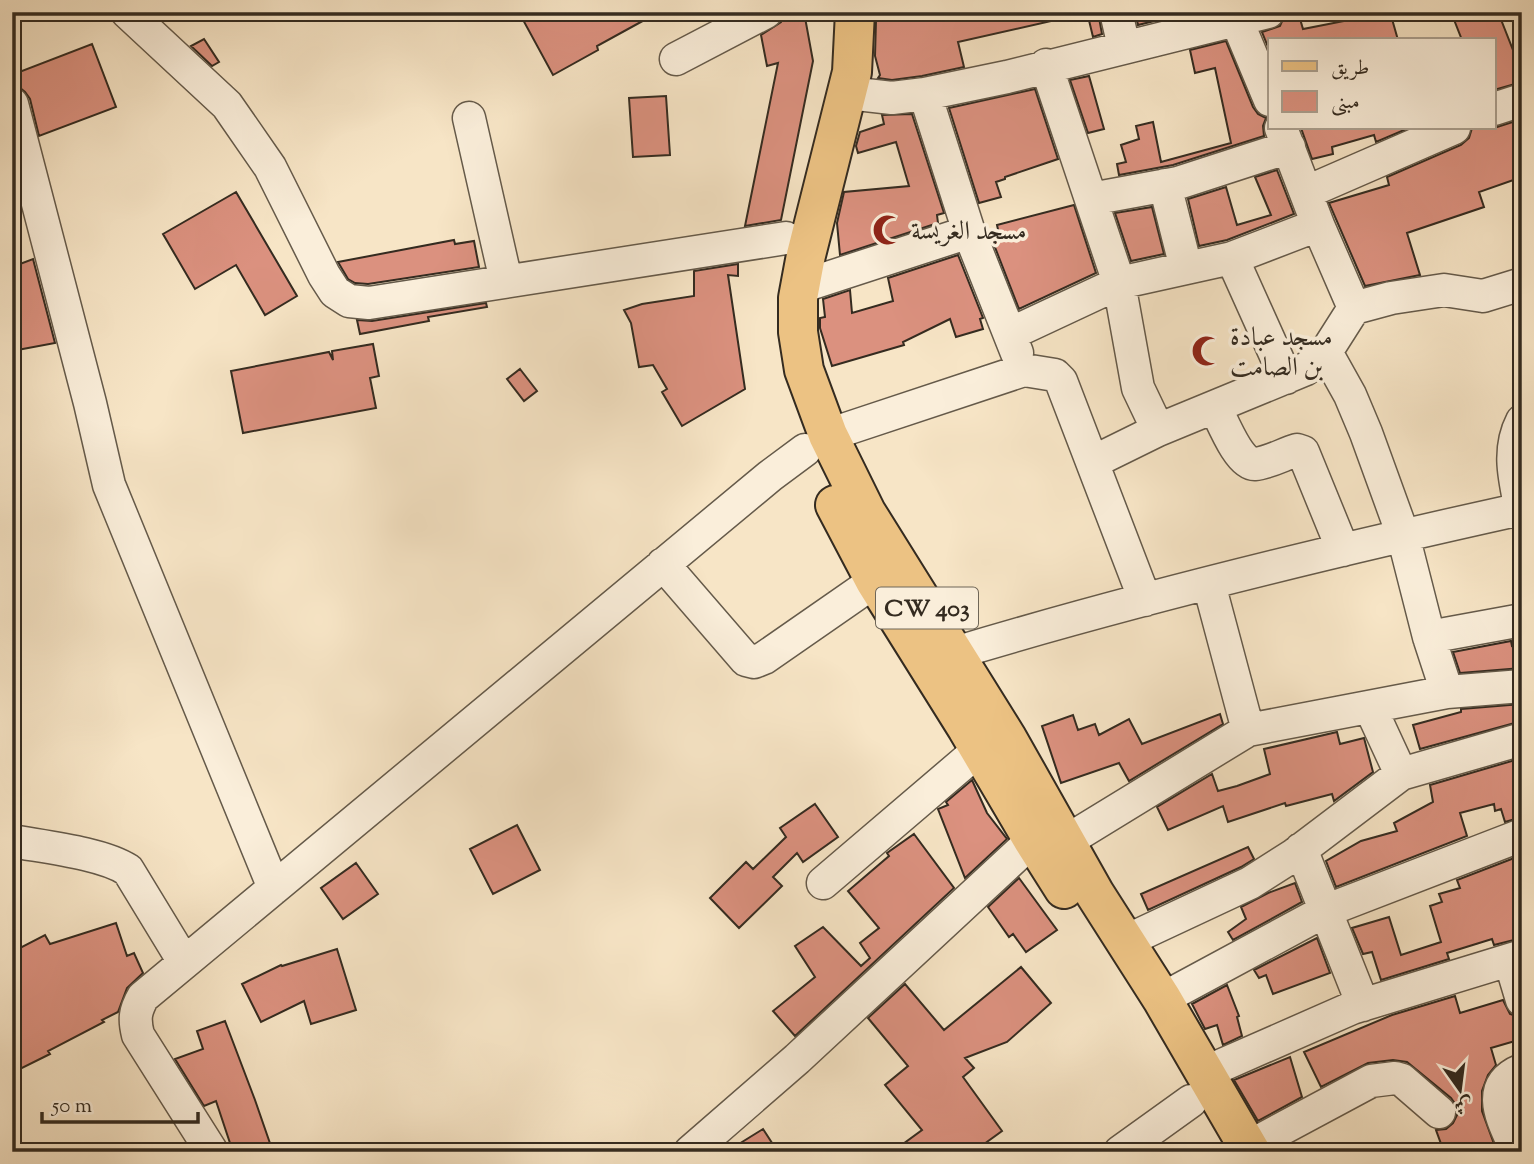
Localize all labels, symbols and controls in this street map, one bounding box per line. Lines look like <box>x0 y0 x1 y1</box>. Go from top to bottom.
legend <box>1268 38 1496 130</box>
text: طريق <box>1331 54 1369 84</box>
text: مبنى <box>1331 88 1360 118</box>
mosque icon: مسجد الغريسة <box>871 213 905 247</box>
place label: مسجد الغريسة <box>911 214 1027 251</box>
place label: مسجد عبادة بن الصامت <box>1230 320 1333 387</box>
mosque icon: مسجد عبادة بن الصامت <box>1190 334 1224 368</box>
road number: CW 403 <box>876 588 978 628</box>
north arrow <box>1426 1056 1496 1126</box>
scale bar <box>42 1080 198 1124</box>
text: ش <box>1451 1089 1476 1119</box>
text: 50 m <box>51 1092 92 1122</box>

